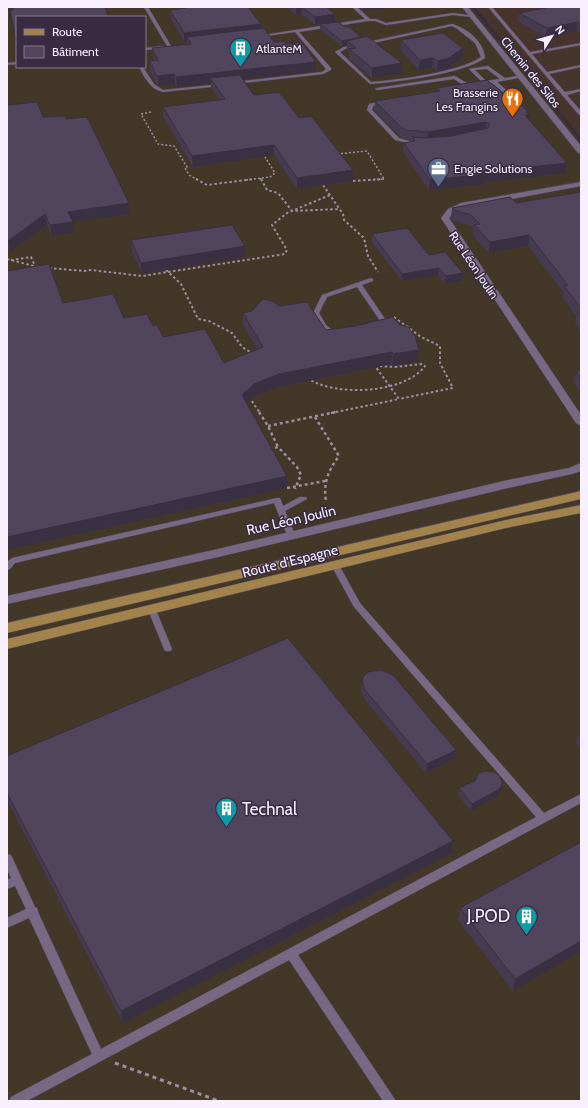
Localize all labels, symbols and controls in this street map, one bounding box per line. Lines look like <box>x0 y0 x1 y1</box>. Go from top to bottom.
legend <box>16 16 146 68</box>
north arrow <box>532 16 572 56</box>
text: N <box>552 23 568 37</box>
text: Route <box>52 24 82 39</box>
street label: Chemin des Silos <box>498 34 564 110</box>
building icon: AtlanteM <box>227 35 253 68</box>
place label: AtlanteM <box>256 41 302 56</box>
text: Bâtiment <box>52 44 99 59</box>
place label: Brasserie Les Frangins <box>436 85 498 114</box>
restaurant icon: Brasserie Les Frangins <box>500 86 526 119</box>
office icon: Engie Solutions <box>425 155 451 188</box>
place label: Engie Solutions <box>454 161 532 176</box>
street label: Rue Léon Joulin <box>446 228 502 302</box>
street label: Rue Léon Joulin <box>245 501 338 539</box>
street label: Route d'Espagne <box>240 540 340 582</box>
building icon: Technal <box>214 796 240 829</box>
place label: Technal <box>242 799 297 819</box>
building icon: J.POD <box>513 903 539 936</box>
place label: J.POD <box>466 906 510 926</box>

